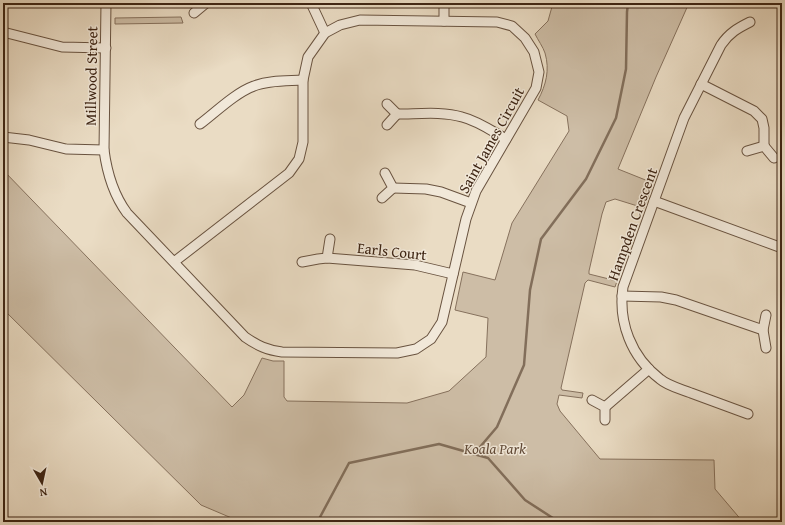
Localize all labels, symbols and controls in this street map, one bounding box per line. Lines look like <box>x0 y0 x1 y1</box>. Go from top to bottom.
street label: Millwood Street <box>80 25 102 126</box>
street label: Saint James Circuit <box>453 82 529 197</box>
street label: Hampden Crescent <box>602 164 662 283</box>
street label: Earls Court <box>356 237 428 265</box>
park label: Koala Park <box>463 438 526 459</box>
north arrow <box>22 463 62 503</box>
text: N <box>38 484 48 501</box>

